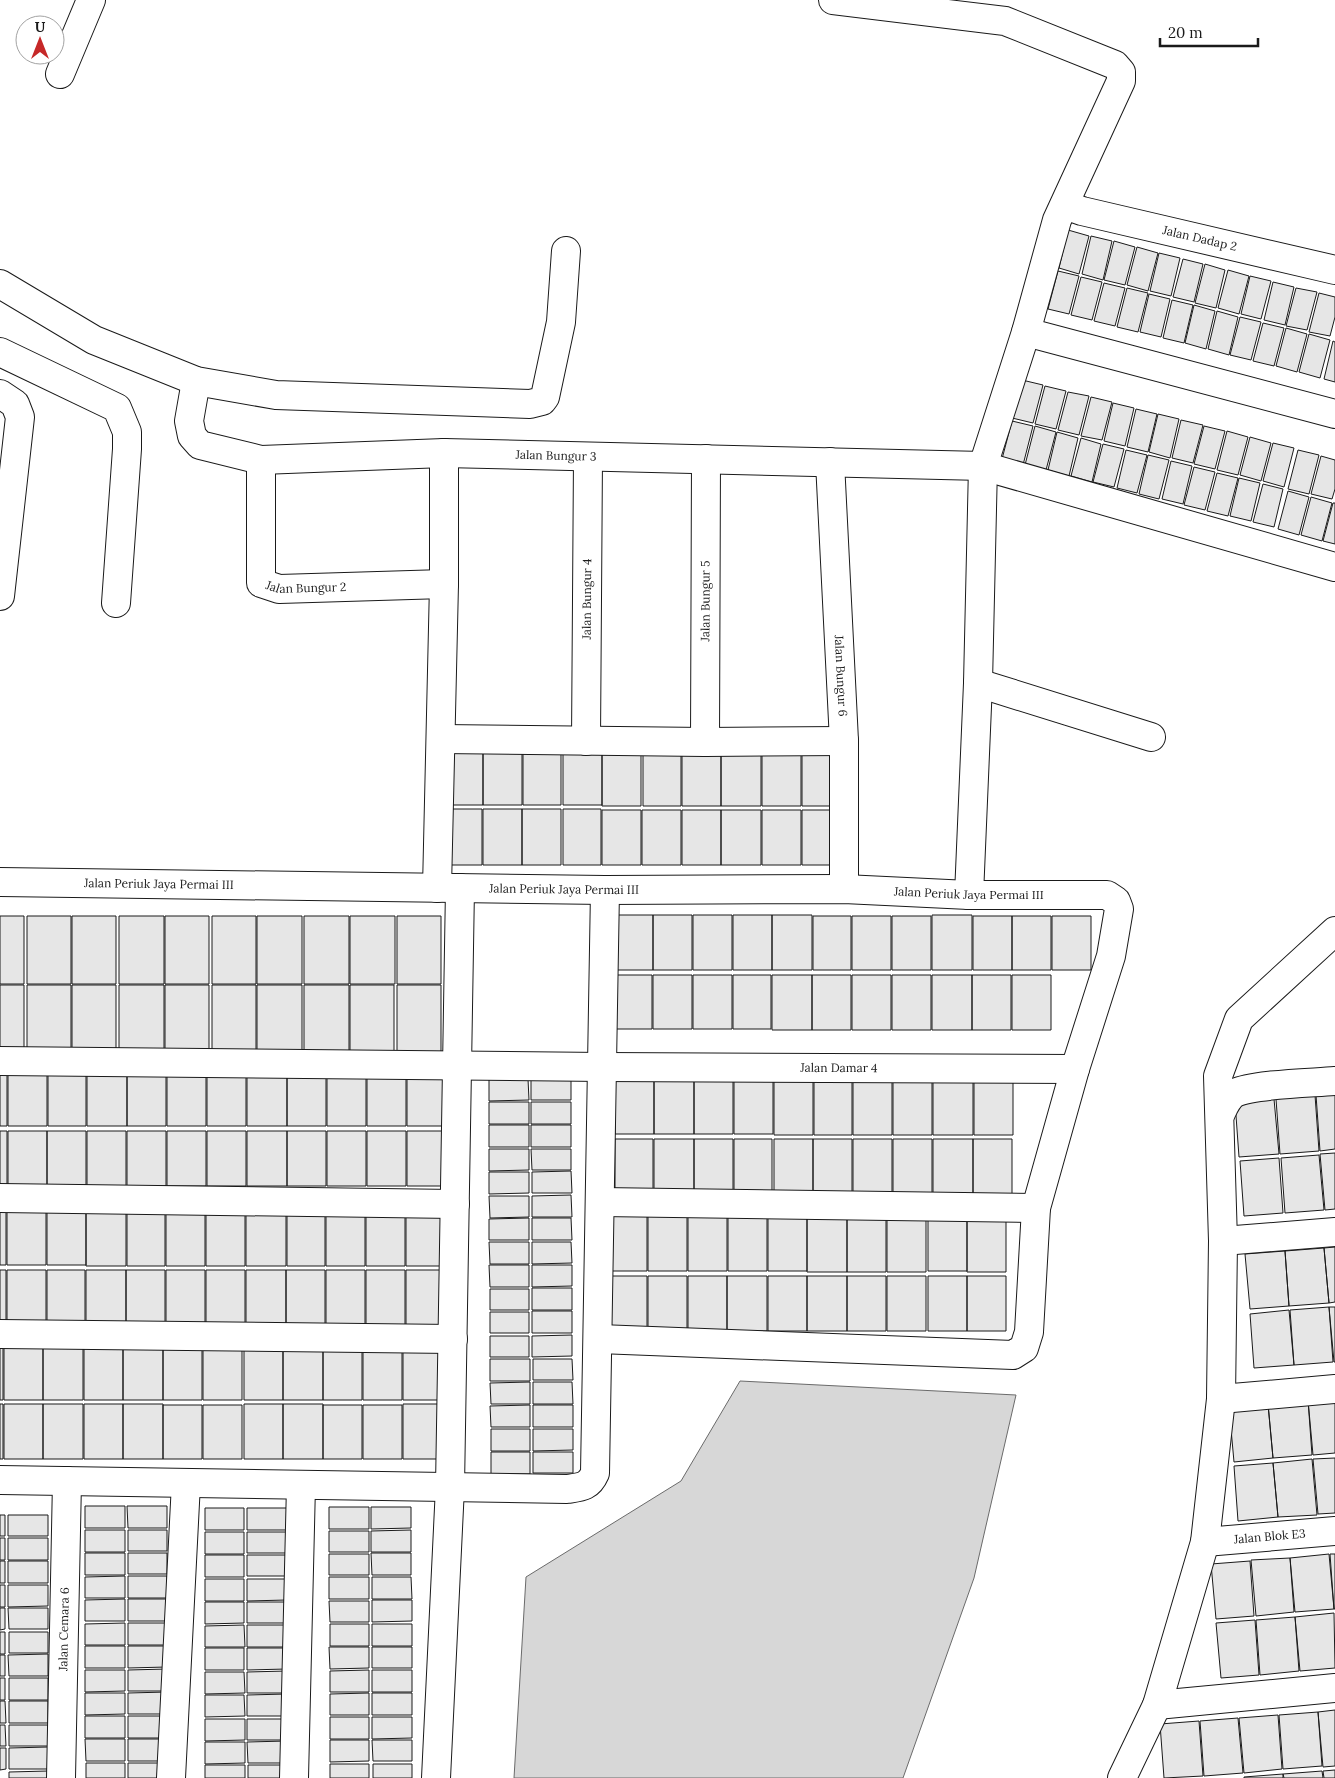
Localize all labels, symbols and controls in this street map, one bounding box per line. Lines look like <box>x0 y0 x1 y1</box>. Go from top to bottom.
north arrow <box>15 15 65 65</box>
scale bar <box>1160 15 1258 47</box>
text: U <box>35 18 46 36</box>
text: 20 m <box>1168 23 1203 42</box>
street label: Jalan Dadap 2 <box>1160 222 1238 254</box>
street label: Jalan Bungur 3 <box>514 447 597 464</box>
street label: Jalan Bungur 4 <box>579 558 594 641</box>
street label: Jalan Bungur 5 <box>697 560 713 643</box>
street label: Jalan Bungur 2 <box>263 577 347 596</box>
street label: Jalan Bungur 6 <box>832 634 851 717</box>
street label: Jalan Periuk Jaya Permai III <box>83 875 234 892</box>
street label: Jalan Periuk Jaya Permai III <box>488 880 639 897</box>
street label: Jalan Periuk Jaya Permai III <box>893 883 1044 902</box>
street label: Jalan Damar 4 <box>799 1060 878 1075</box>
street label: Jalan Blok E3 <box>1232 1525 1306 1547</box>
street label: Jalan Cemara 6 <box>55 1587 72 1672</box>

